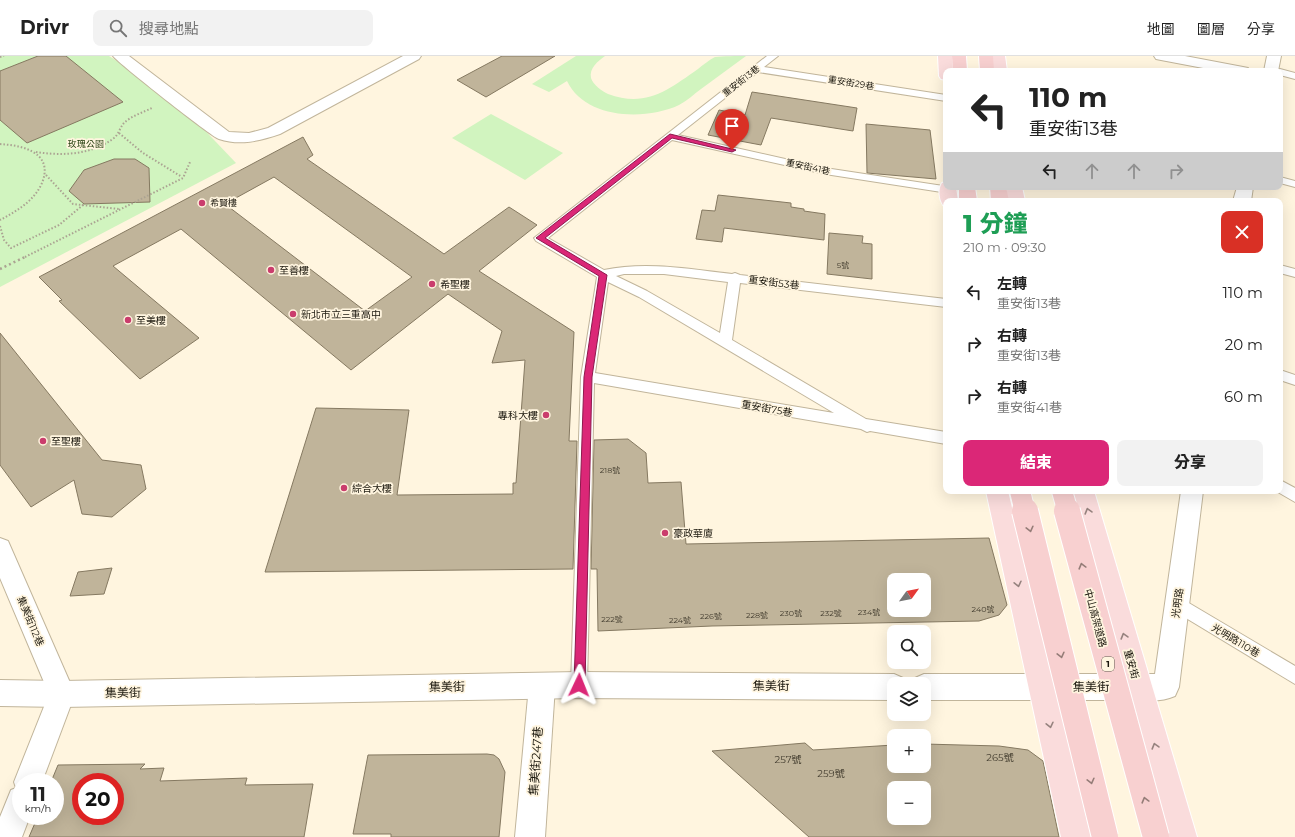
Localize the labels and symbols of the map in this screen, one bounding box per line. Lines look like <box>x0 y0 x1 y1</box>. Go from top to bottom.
street label: 重安街13巷 <box>720 63 762 99</box>
street label: 重安街29巷 <box>827 73 875 92</box>
pin <box>715 109 749 150</box>
park label: 玫瑰公園 <box>68 138 104 149</box>
street label: 重安街41巷 <box>785 156 831 177</box>
place label: 希賢樓 <box>210 197 237 208</box>
marker: 希賢樓 <box>197 198 207 208</box>
house number: 5號 <box>837 260 849 270</box>
place label: 至善樓 <box>279 264 309 277</box>
marker: 至善樓 <box>266 265 276 275</box>
street label: 重安街53巷 <box>748 273 800 292</box>
place label: 希聖樓 <box>440 278 470 291</box>
marker: 希聖樓 <box>427 279 437 289</box>
place label: 新北市立三重高中 <box>301 308 381 321</box>
marker: 新北市立三重高中 <box>288 309 298 319</box>
place label: 至美樓 <box>136 314 166 327</box>
marker: 至美樓 <box>123 315 133 325</box>
street label: 重安街75巷 <box>740 398 793 419</box>
place label: 專科大樓 <box>498 409 538 422</box>
marker: 專科大樓 <box>541 410 551 420</box>
place label: 至聖樓 <box>51 435 81 448</box>
marker: 至聖樓 <box>38 436 48 446</box>
house number: 218號 <box>600 465 620 475</box>
place label: 綜合大樓 <box>352 482 392 495</box>
marker: 綜合大樓 <box>339 483 349 493</box>
one-way arrow <box>1084 508 1093 515</box>
one-way arrow <box>1025 526 1033 532</box>
place label: 豪政華廈 <box>673 527 713 540</box>
marker: 豪政華廈 <box>660 528 670 538</box>
one-way arrow <box>1078 563 1087 570</box>
north arrow <box>887 573 931 617</box>
one-way arrow <box>1014 580 1022 587</box>
street label: 中山高架道路 <box>1081 587 1110 649</box>
street label: 光明路 <box>1169 587 1186 619</box>
street label: 集美街112巷 <box>14 594 47 648</box>
house number: 240號 <box>972 604 994 614</box>
house number: 234號 <box>858 607 880 617</box>
house number: 230號 <box>780 608 802 618</box>
house number: 232號 <box>820 608 842 618</box>
house number: 228號 <box>746 610 768 620</box>
house number: 226號 <box>700 611 722 621</box>
house number: 222號 <box>601 614 623 624</box>
house number: 224號 <box>669 615 691 625</box>
street label: 光明路110巷 <box>1209 621 1262 660</box>
one-way arrow <box>1120 633 1129 640</box>
street label: 重安街 <box>1121 648 1142 680</box>
one-way arrow <box>1056 652 1064 658</box>
road number: 1 <box>1102 657 1114 671</box>
position arrow <box>558 664 600 706</box>
street label: 集美街 <box>753 678 789 693</box>
street label: 集美街 <box>429 679 465 694</box>
street label: 集美街 <box>1073 679 1109 694</box>
street label: 集美街 <box>105 685 141 700</box>
one-way arrow <box>1046 722 1054 729</box>
street label: 集美街247巷 <box>526 726 545 796</box>
one-way arrow <box>1151 743 1160 750</box>
house number: 265號 <box>986 751 1014 764</box>
house number: 257號 <box>774 753 802 766</box>
house number: 259號 <box>817 767 845 780</box>
speed limit sign: 20 <box>72 773 124 825</box>
one-way arrow <box>1087 778 1095 785</box>
one-way arrow <box>1141 797 1150 804</box>

